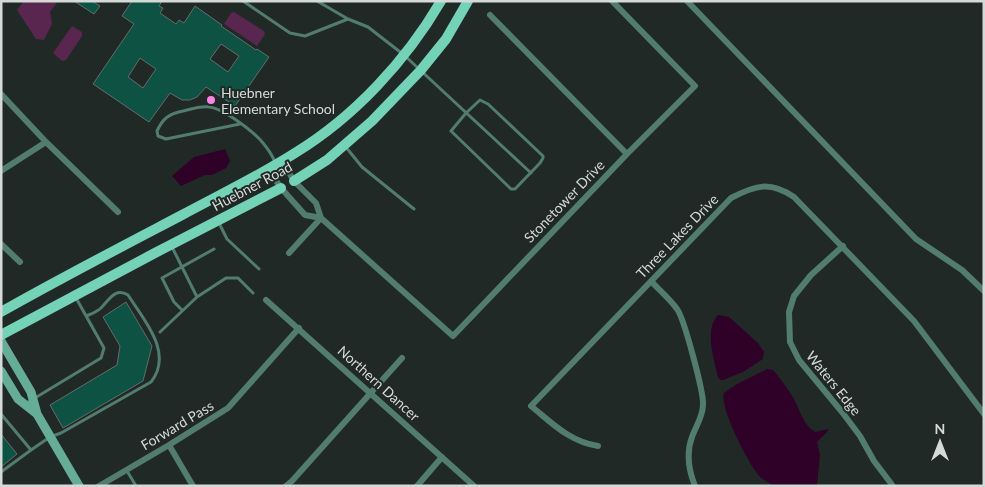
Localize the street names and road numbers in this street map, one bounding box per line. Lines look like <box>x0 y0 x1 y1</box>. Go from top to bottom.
street label: Stonetower Drive <box>520 156 608 246</box>
street label: Huebner Road <box>209 158 295 214</box>
street label: Three Lakes Drive <box>633 190 721 282</box>
street label: Northern Dancer <box>334 342 424 424</box>
street label: Waters Edge <box>803 347 865 419</box>
street label: Forward Pass <box>138 397 216 453</box>

